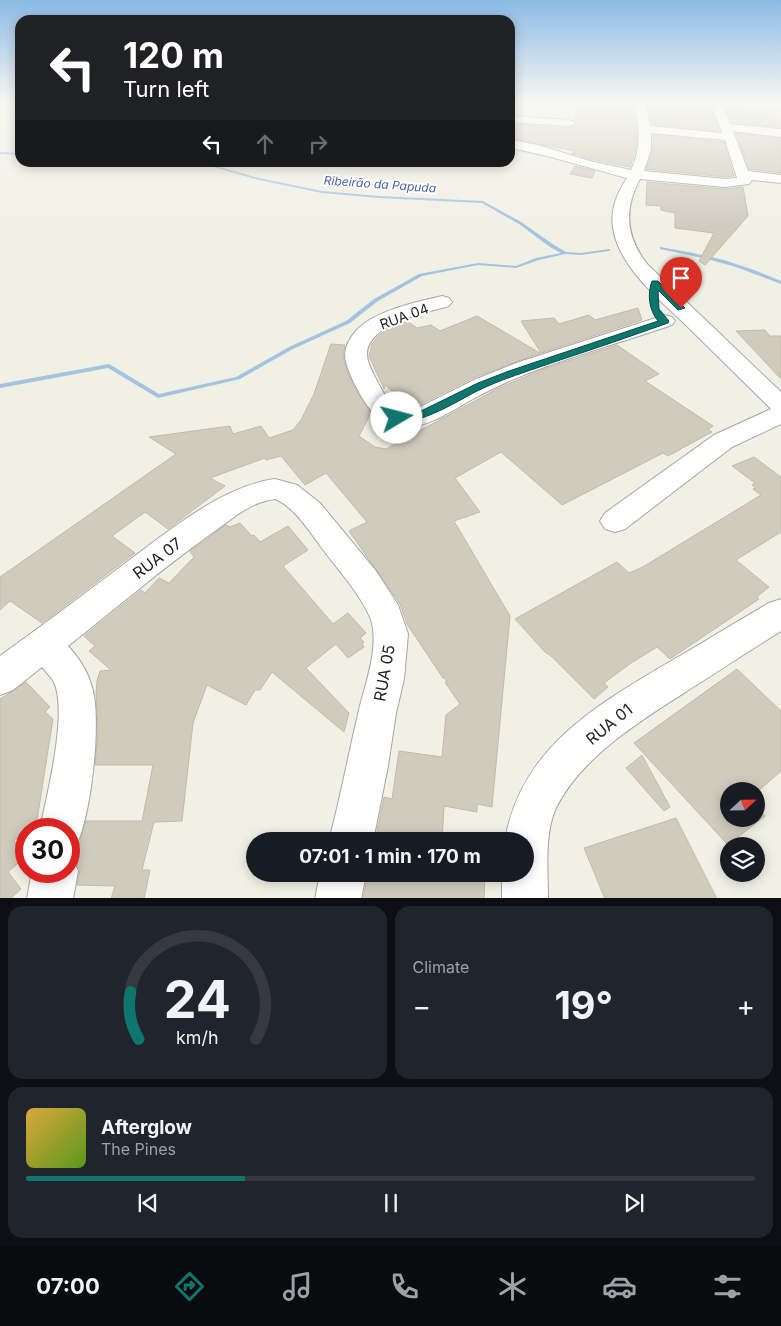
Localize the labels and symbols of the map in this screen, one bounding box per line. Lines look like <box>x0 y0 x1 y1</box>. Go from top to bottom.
water label: Ribeirão da Papuda <box>323 173 437 195</box>
pin <box>660 257 702 308</box>
street label: RUA 04 <box>377 299 431 333</box>
position arrow <box>370 391 422 443</box>
street label: RUA 07 <box>129 533 185 583</box>
street label: RUA 05 <box>369 643 399 703</box>
street label: RUA 01 <box>582 699 636 749</box>
north arrow <box>720 782 765 828</box>
speed limit sign: 30 <box>15 818 80 883</box>

